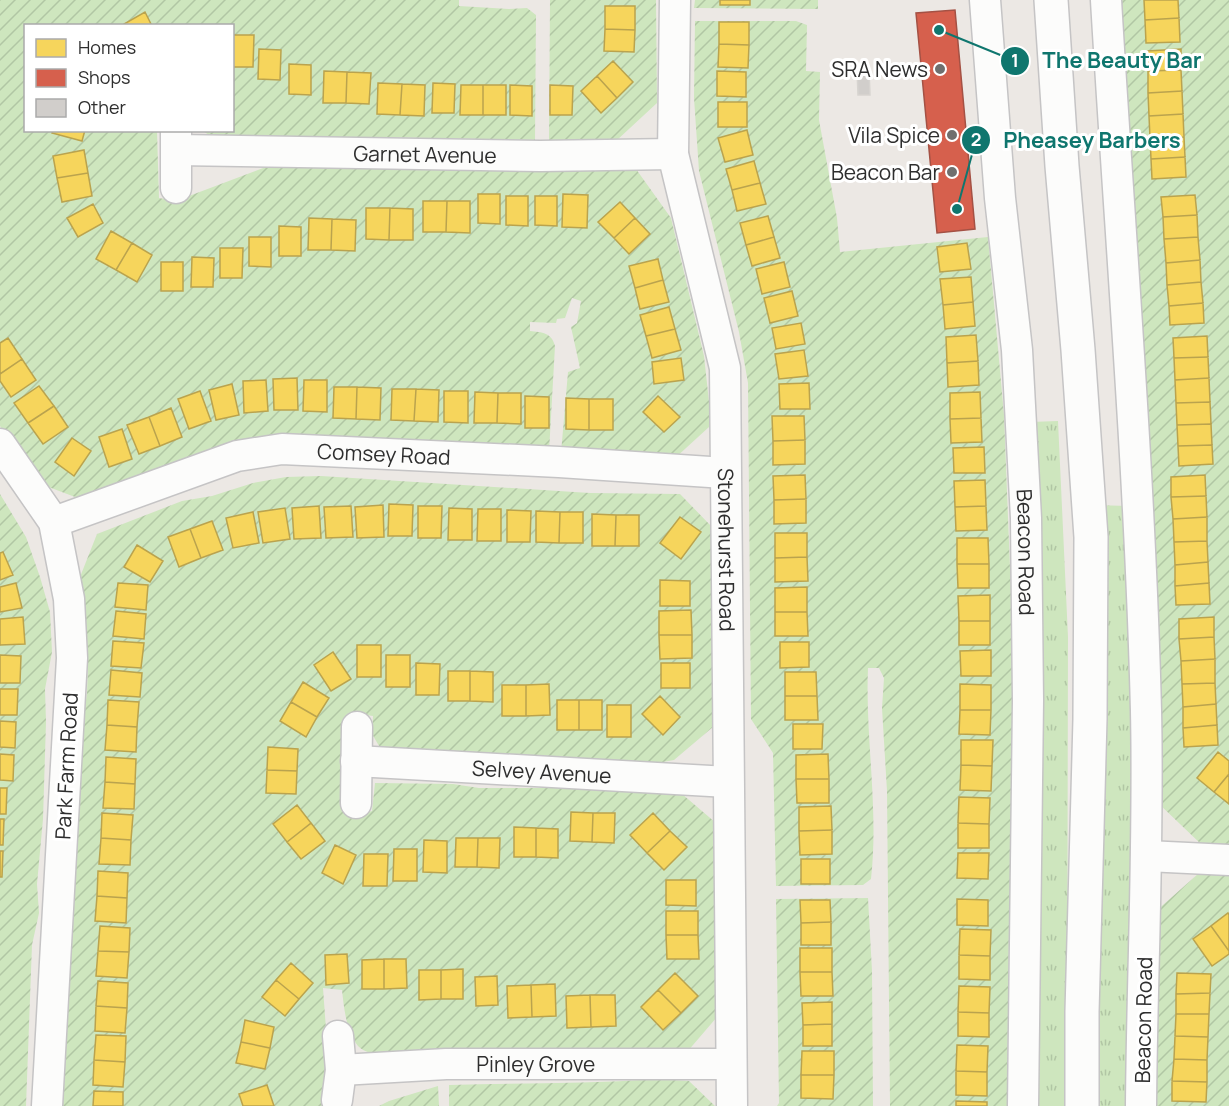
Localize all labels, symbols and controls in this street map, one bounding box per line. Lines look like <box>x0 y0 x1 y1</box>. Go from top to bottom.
legend <box>24 24 234 132</box>
text: Homes <box>78 35 136 59</box>
callout: The Beauty Bar <box>1000 41 1213 81</box>
text: The Beauty Bar <box>1042 45 1202 75</box>
text: 1 <box>1011 48 1019 72</box>
place label: SRA News <box>831 55 928 83</box>
marker: SRA News <box>933 62 947 76</box>
text: Shops <box>78 65 130 89</box>
text: Other <box>78 95 126 119</box>
callout: Pheasey Barbers <box>961 120 1193 160</box>
place label: Vila Spice <box>848 121 940 149</box>
text: Pheasey Barbers <box>1003 125 1181 155</box>
text: 2 <box>971 127 981 151</box>
marker: Vila Spice <box>945 128 959 142</box>
street label: Garnet Avenue <box>353 139 497 169</box>
place label: Beacon Bar <box>831 158 940 186</box>
marker: Beacon Bar <box>945 165 959 179</box>
street label: Comsey Road <box>316 437 451 471</box>
street label: Stonehurst Road <box>712 468 741 632</box>
street label: Beacon Road <box>1010 488 1041 616</box>
street label: Park Farm Road <box>48 692 84 840</box>
street label: Selvey Avenue <box>471 754 612 789</box>
street label: Beacon Road <box>1128 956 1158 1084</box>
street label: Pinley Grove <box>476 1050 595 1078</box>

